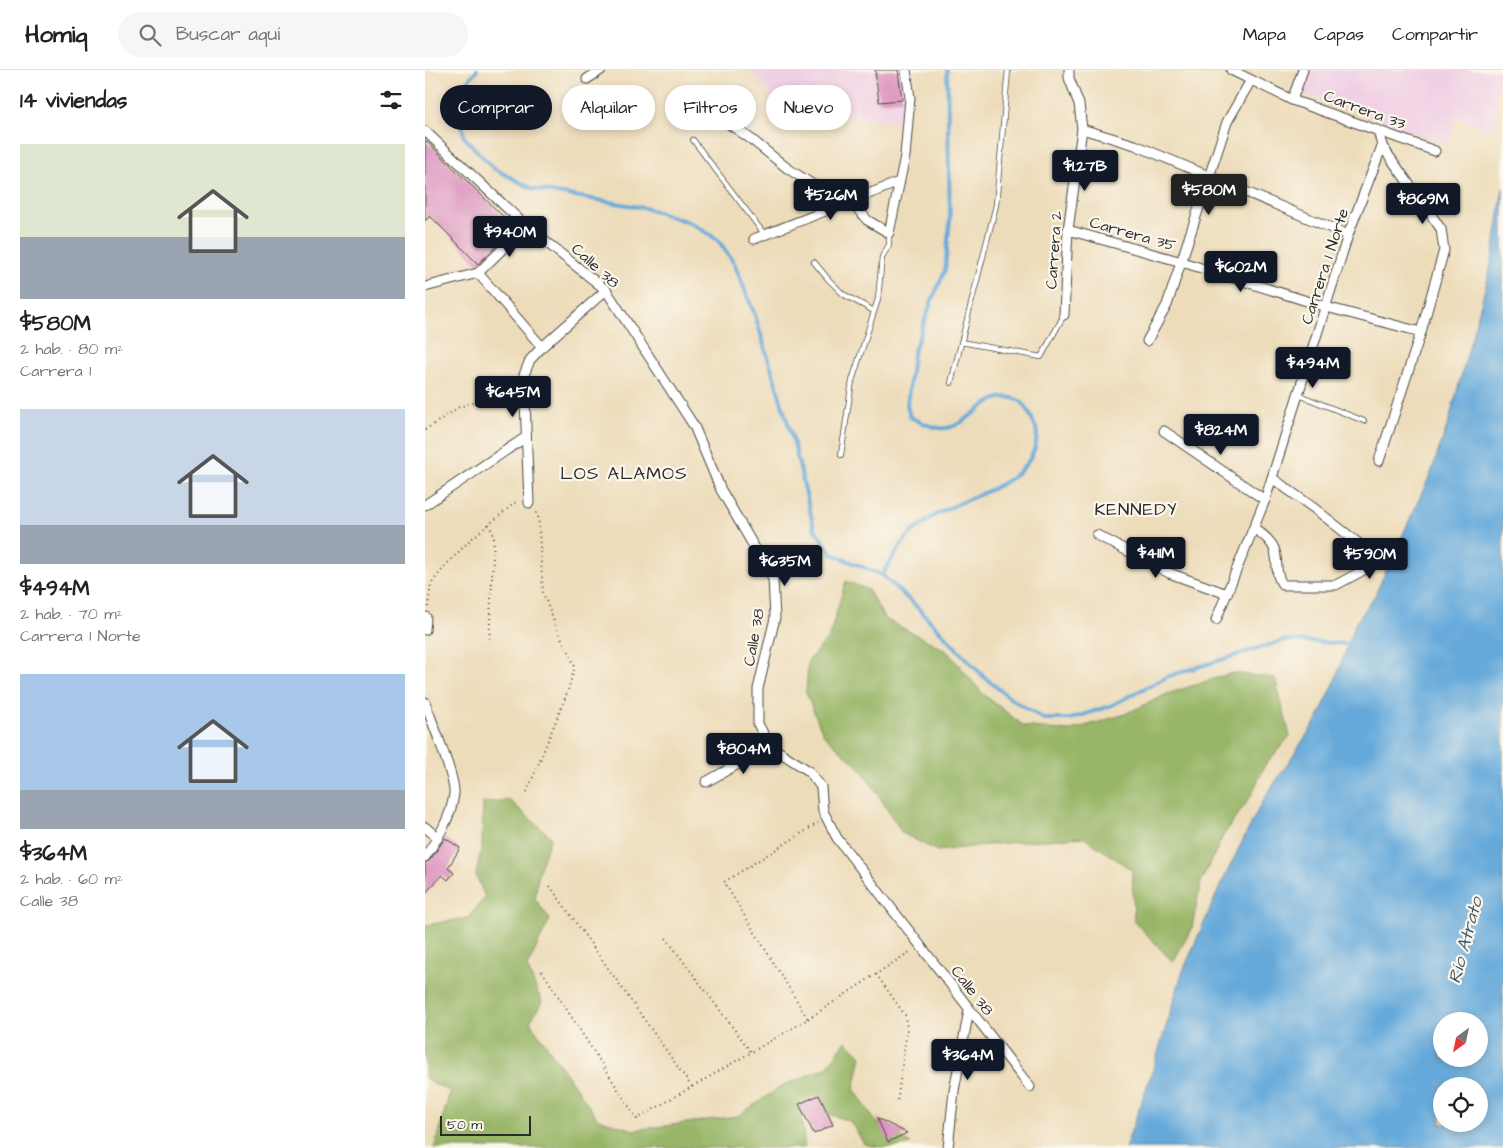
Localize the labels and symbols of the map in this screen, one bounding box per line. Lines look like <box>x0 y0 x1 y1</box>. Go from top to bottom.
street label: Carrera 33 <box>1321 85 1409 135</box>
pin: $1.27B <box>1044 150 1126 192</box>
pin: $580M <box>1174 174 1244 216</box>
pin: $526M <box>796 178 866 221</box>
pin: $869M <box>1388 182 1458 225</box>
street label: Carrera 1 Norte <box>1296 205 1354 327</box>
street label: Carrera 2 <box>1040 210 1068 290</box>
street label: Carrera 35 <box>1087 211 1179 257</box>
pin: $940M <box>475 216 545 258</box>
street label: Calle 38 <box>566 238 624 293</box>
pin: $602M <box>1206 250 1276 293</box>
pin: $494M <box>1278 346 1348 389</box>
pin: $645M <box>478 376 548 418</box>
pin: $824M <box>1186 414 1256 456</box>
district label: LOS ALAMOS <box>560 461 688 486</box>
district label: KENNEDY <box>1094 497 1178 522</box>
pin: $411M <box>1121 536 1191 579</box>
pin: $590M <box>1335 538 1405 580</box>
pin: $635M <box>750 544 820 587</box>
street label: Calle 38 <box>738 607 770 668</box>
pin: $804M <box>709 732 779 775</box>
water label: Río Atrato <box>1442 892 1489 986</box>
street label: Calle 38 <box>946 961 999 1020</box>
north arrow <box>1433 1012 1487 1068</box>
pin: $364M <box>933 1038 1003 1081</box>
scale bar <box>440 1113 531 1136</box>

